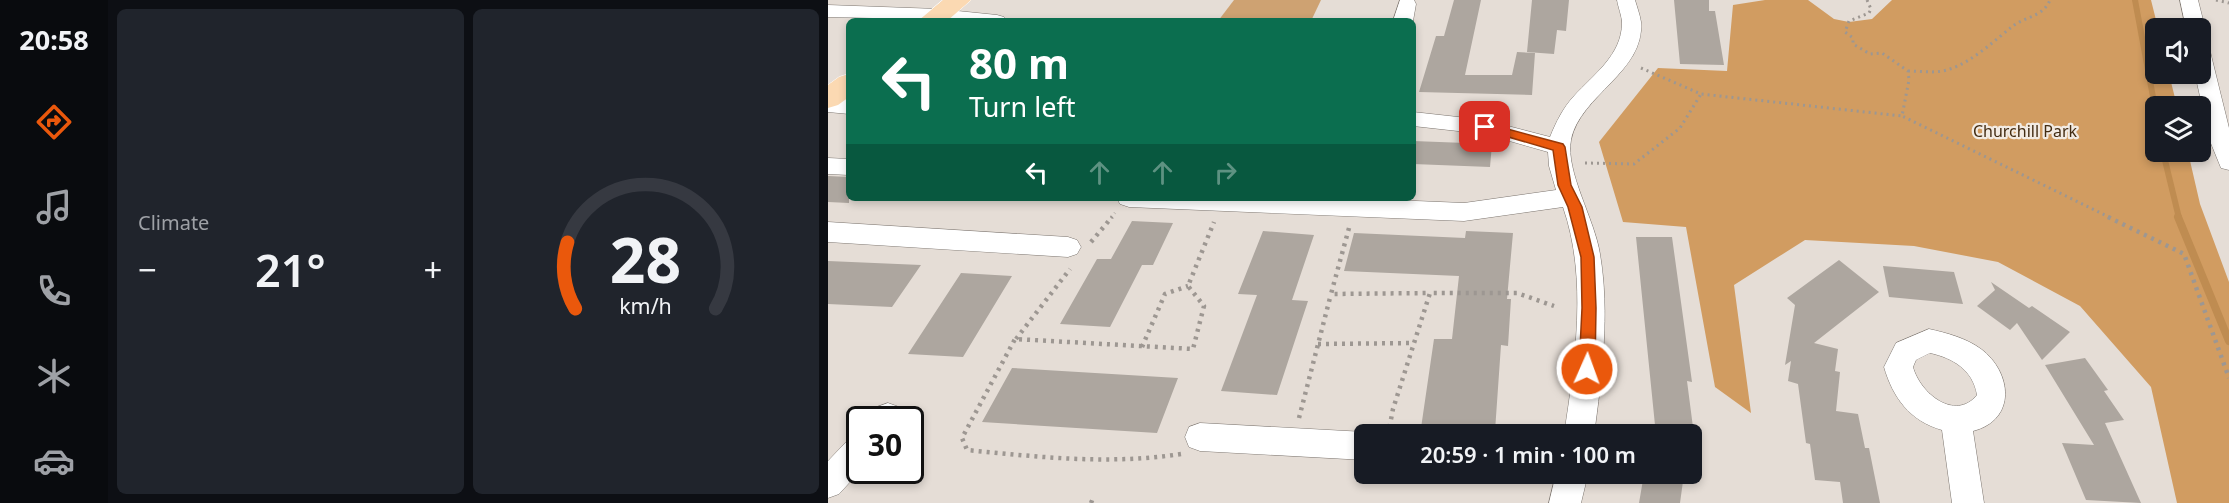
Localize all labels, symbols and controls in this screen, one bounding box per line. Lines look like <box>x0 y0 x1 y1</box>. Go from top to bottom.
map controls <box>2145 18 2211 162</box>
button: sound <box>2145 18 2211 84</box>
text: 20:58 <box>19 21 89 58</box>
text: 80 m <box>969 34 1069 91</box>
icon: left <box>870 42 948 120</box>
text: Turn left <box>969 88 1075 125</box>
button: layers <box>2145 96 2211 162</box>
icon: directions <box>33 101 75 143</box>
pin <box>1459 101 1510 152</box>
icon: arrive <box>1468 110 1501 143</box>
park label: Churchill Park <box>1973 120 2077 142</box>
icon: left <box>1020 156 1053 189</box>
icon: ahead <box>1083 156 1116 189</box>
icon: ahead <box>1146 156 1179 189</box>
icon: right <box>1209 156 1242 189</box>
icon: music <box>33 186 75 228</box>
text: Climate <box>138 209 209 236</box>
text: 28 <box>610 216 681 301</box>
text: 21° <box>255 239 326 300</box>
text: − <box>138 247 157 292</box>
text: + <box>424 247 443 292</box>
icon: phone <box>33 270 75 312</box>
text: km/h <box>619 291 672 320</box>
position arrow <box>1555 337 1619 401</box>
icon: climate <box>33 355 75 397</box>
speed limit sign: 30 <box>846 406 924 484</box>
text: 20:59 · 1 min · 100 m <box>1420 439 1636 469</box>
icon: car <box>33 440 75 482</box>

